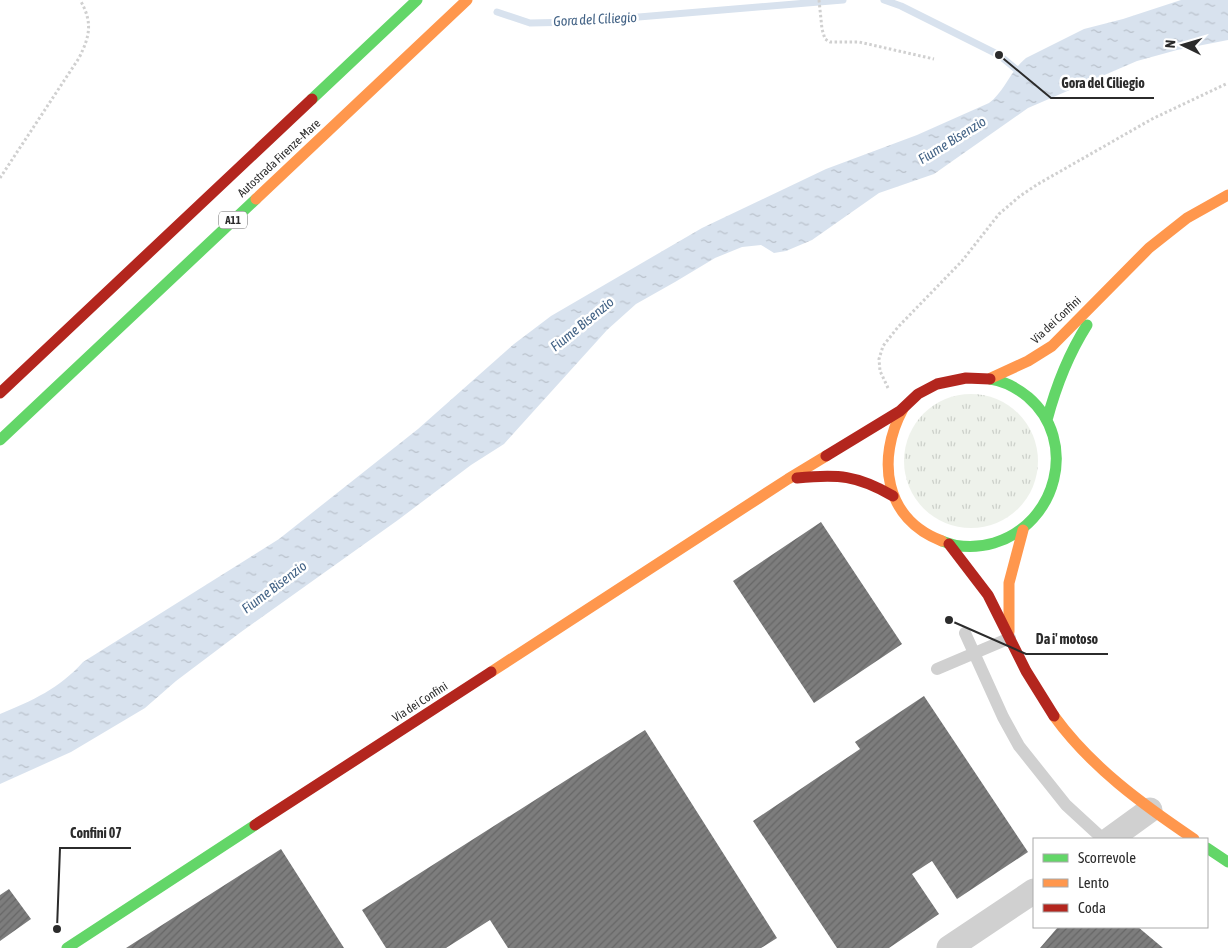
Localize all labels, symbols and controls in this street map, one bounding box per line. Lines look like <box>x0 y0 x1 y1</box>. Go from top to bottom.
water label: Gora del Ciliegio <box>553 9 638 29</box>
north arrow <box>1158 20 1208 70</box>
text: N <box>1162 39 1178 49</box>
callout: Gora del Ciliegio <box>1051 69 1154 98</box>
text: Gora del Ciliegio <box>1061 75 1145 91</box>
water label: Fiume Bisenzio <box>915 113 989 167</box>
street label: Autostrada Firenze-Mare <box>235 116 323 200</box>
road number: A11 <box>219 212 247 228</box>
water label: Fiume Bisenzio <box>547 293 617 354</box>
street label: Via dei Confini <box>1028 293 1084 347</box>
water label: Fiume Bisenzio <box>239 557 310 616</box>
callout: Da i' motoso <box>1026 625 1108 654</box>
text: Da i' motoso <box>1036 631 1099 647</box>
street label: Via dei Confini <box>390 679 450 725</box>
callout: Confini 07 <box>60 819 131 848</box>
text: Confini 07 <box>70 825 122 841</box>
legend <box>1033 838 1208 928</box>
text: Scorrevole <box>1078 849 1136 866</box>
text: Lento <box>1078 874 1109 891</box>
text: Coda <box>1078 899 1106 916</box>

